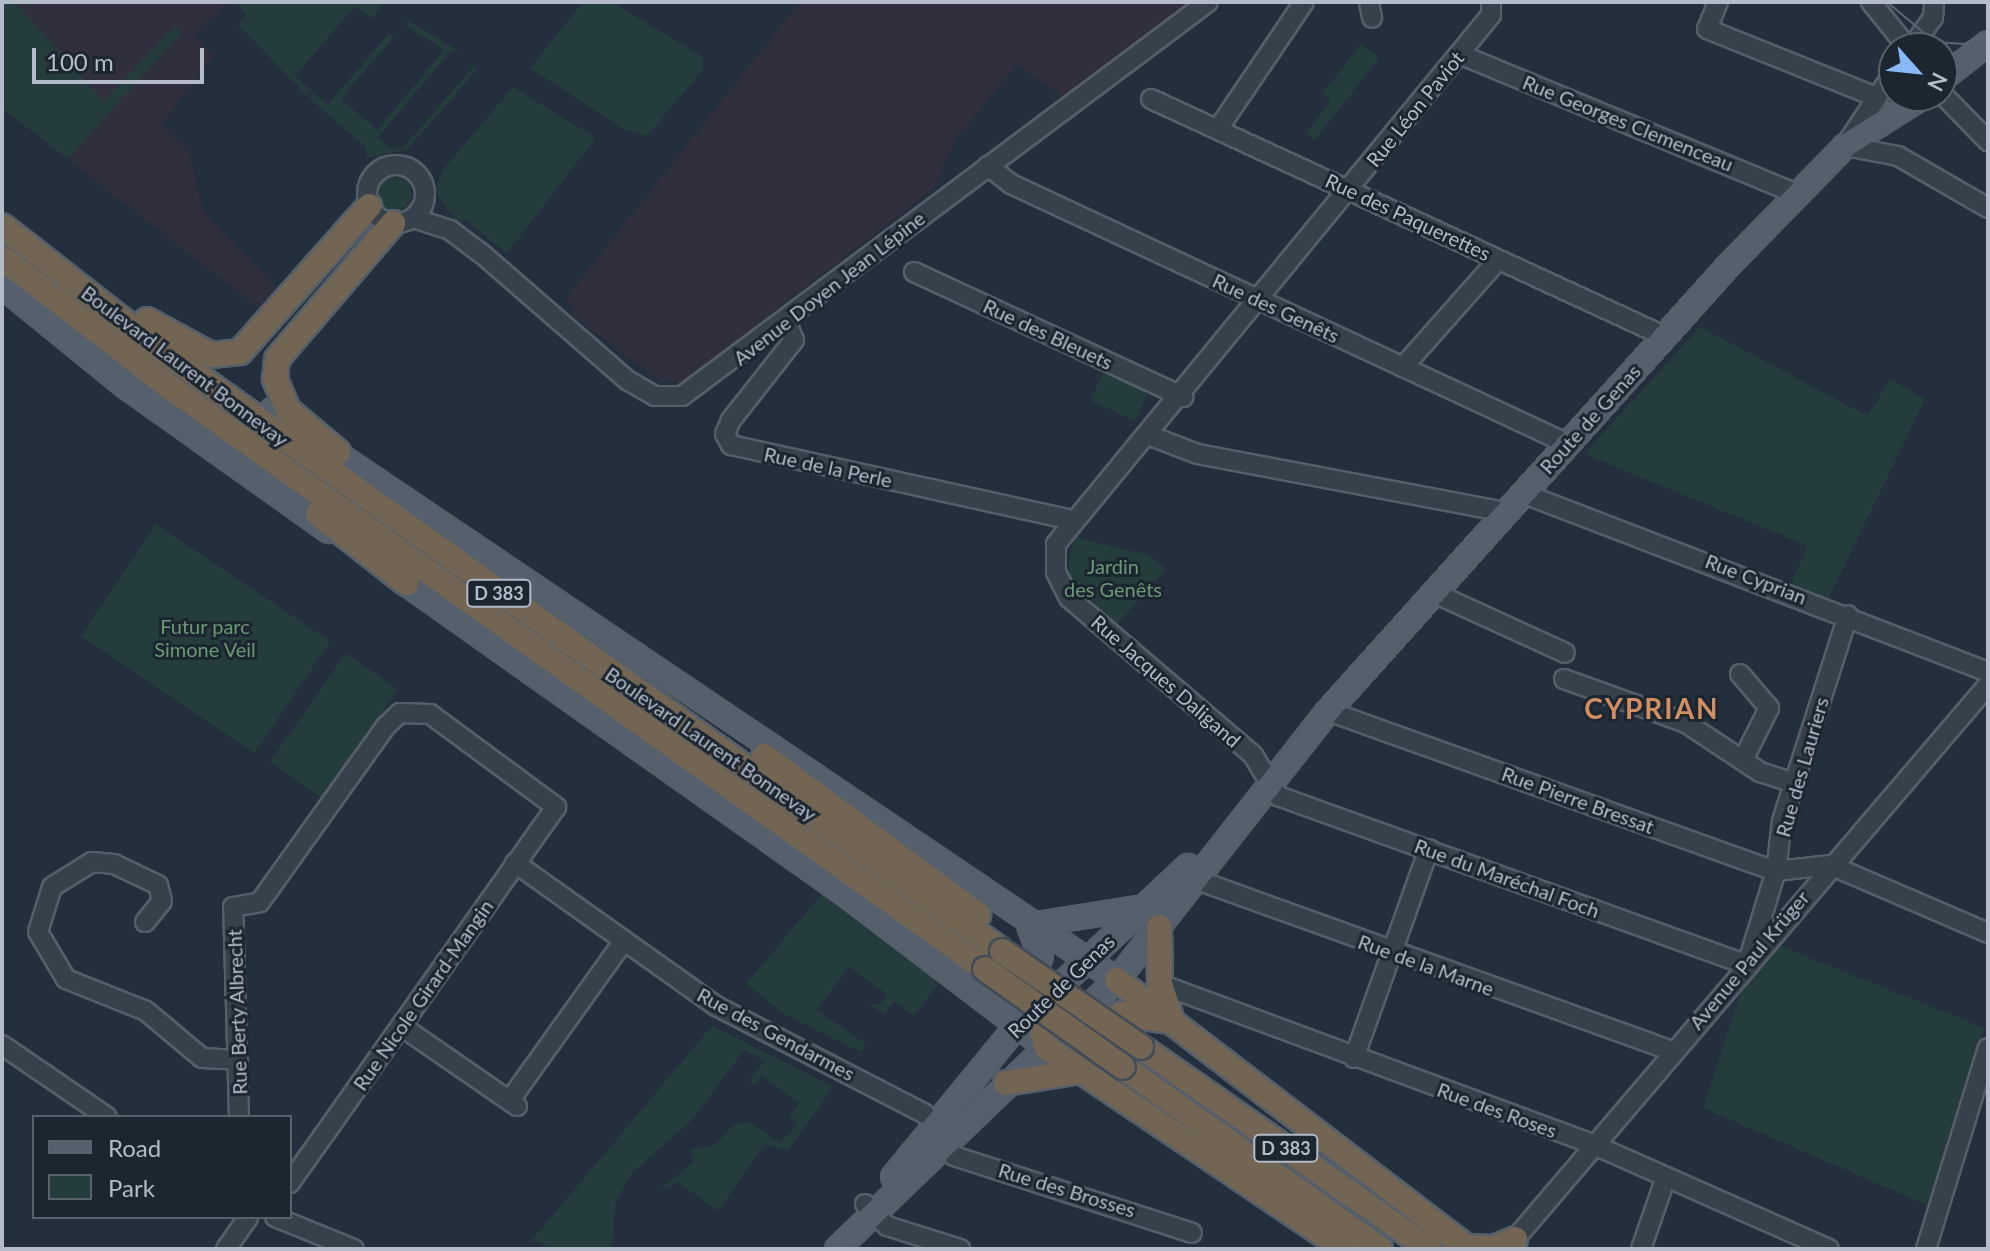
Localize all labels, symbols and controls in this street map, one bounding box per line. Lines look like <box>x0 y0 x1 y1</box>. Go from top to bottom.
scale bar <box>36 32 208 82</box>
north arrow <box>1878 32 1958 112</box>
street label: Rue Léon Paviot <box>1361 46 1469 172</box>
text: 100 m <box>46 47 114 76</box>
text: N <box>1922 69 1954 96</box>
street label: Rue Georges Clemenceau <box>1519 70 1737 176</box>
street label: Rue des Paquerettes <box>1322 168 1494 266</box>
street label: Avenue Doyen Jean Lépine <box>728 206 930 370</box>
street label: Rue des Genêts <box>1209 268 1343 348</box>
street label: Boulevard Laurent Bonnevay <box>77 280 293 452</box>
street label: Rue des Bleuets <box>980 294 1116 374</box>
street label: Route de Genas <box>1535 359 1645 479</box>
street label: Rue de la Perle <box>762 442 894 492</box>
street label: Rue Cyprian <box>1702 549 1810 609</box>
park label: Jardin des Genêts <box>1064 555 1162 602</box>
road number: D 383 <box>465 579 533 607</box>
street label: Rue Jacques Daligand <box>1086 610 1246 752</box>
park label: Futur parc Simone Veil <box>154 615 256 662</box>
street label: Boulevard Laurent Bonnevay <box>601 662 821 826</box>
district label: CYPRIAN <box>1584 691 1720 725</box>
street label: Rue des Lauriers <box>1771 694 1833 840</box>
street label: Rue Pierre Bressat <box>1498 761 1658 839</box>
street label: Rue du Maréchal Foch <box>1411 833 1603 923</box>
street label: Avenue Paul Krüger <box>1684 886 1814 1034</box>
street label: Rue Nicole Girard-Mangin <box>348 895 498 1095</box>
street label: Rue Berty Albrecht <box>222 928 252 1096</box>
street label: Route de Genas <box>1003 929 1119 1043</box>
street label: Rue de la Marne <box>1355 929 1497 1001</box>
street label: Rue des Gendarmes <box>693 982 859 1086</box>
street label: Rue des Roses <box>1434 1077 1560 1143</box>
legend <box>32 1115 292 1219</box>
text: Road <box>108 1133 161 1162</box>
road number: D 383 <box>1252 1134 1320 1162</box>
street label: Rue des Brosses <box>996 1158 1138 1222</box>
text: Park <box>108 1173 155 1202</box>

